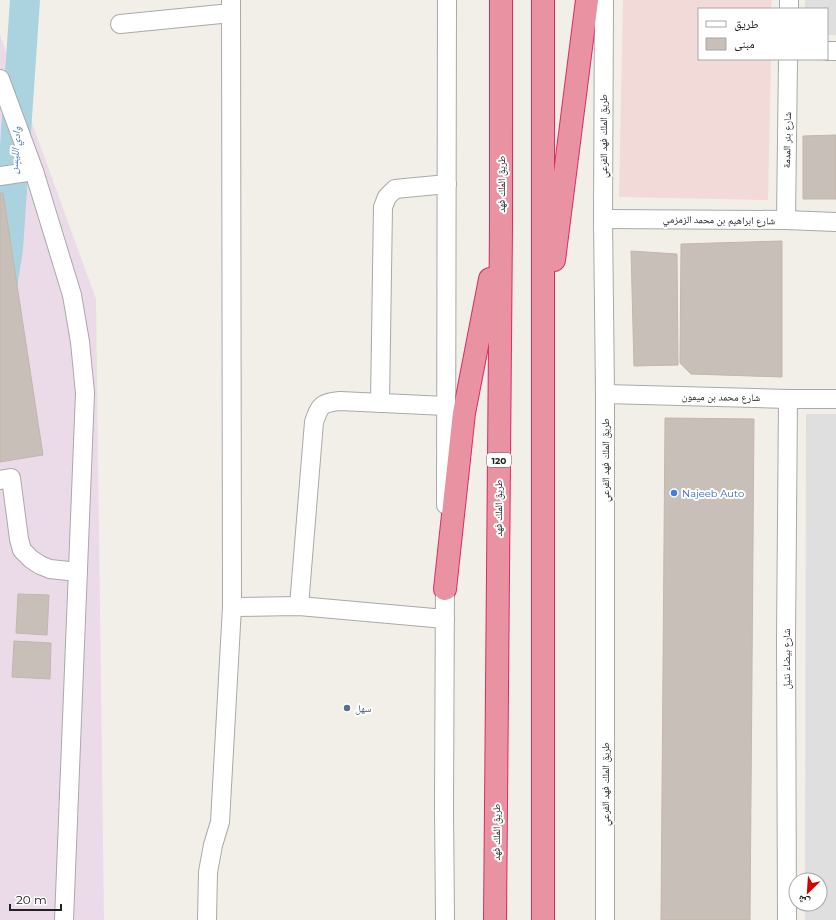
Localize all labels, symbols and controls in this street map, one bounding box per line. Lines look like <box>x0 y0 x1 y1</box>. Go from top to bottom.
legend <box>698 8 828 60</box>
text: طريق <box>734 16 759 31</box>
text: مبنى <box>734 36 755 51</box>
street label: طريق الملك فهد الفرعي <box>597 94 611 178</box>
street label: شارع بئر المدمة <box>780 111 794 168</box>
water label: وادي الليسن <box>6 126 25 174</box>
street label: طريق الملك فهد <box>495 155 508 212</box>
street label: شارع ابراهيم بن محمد الزمزمي <box>663 213 776 229</box>
street label: شارع محمد بن ميمون <box>682 390 761 404</box>
street label: طريق الملك فهد الفرعي <box>599 418 613 502</box>
road number: 120 <box>487 453 511 467</box>
street label: طريق الملك فهد <box>492 479 505 536</box>
place label: Najeeb Auto <box>682 487 744 500</box>
marker: Najeeb Auto <box>669 488 679 498</box>
street label: شارع بيضاء نثيل <box>780 628 793 690</box>
place label: سهل <box>355 702 372 715</box>
marker: سهل <box>342 703 352 713</box>
street label: طريق الملك فهد الفرعي <box>599 742 613 826</box>
street label: طريق الملك فهد <box>490 803 503 860</box>
north arrow <box>788 872 828 912</box>
scale bar <box>10 886 61 912</box>
text: ش <box>795 891 812 910</box>
text: 20 m <box>16 892 47 907</box>

